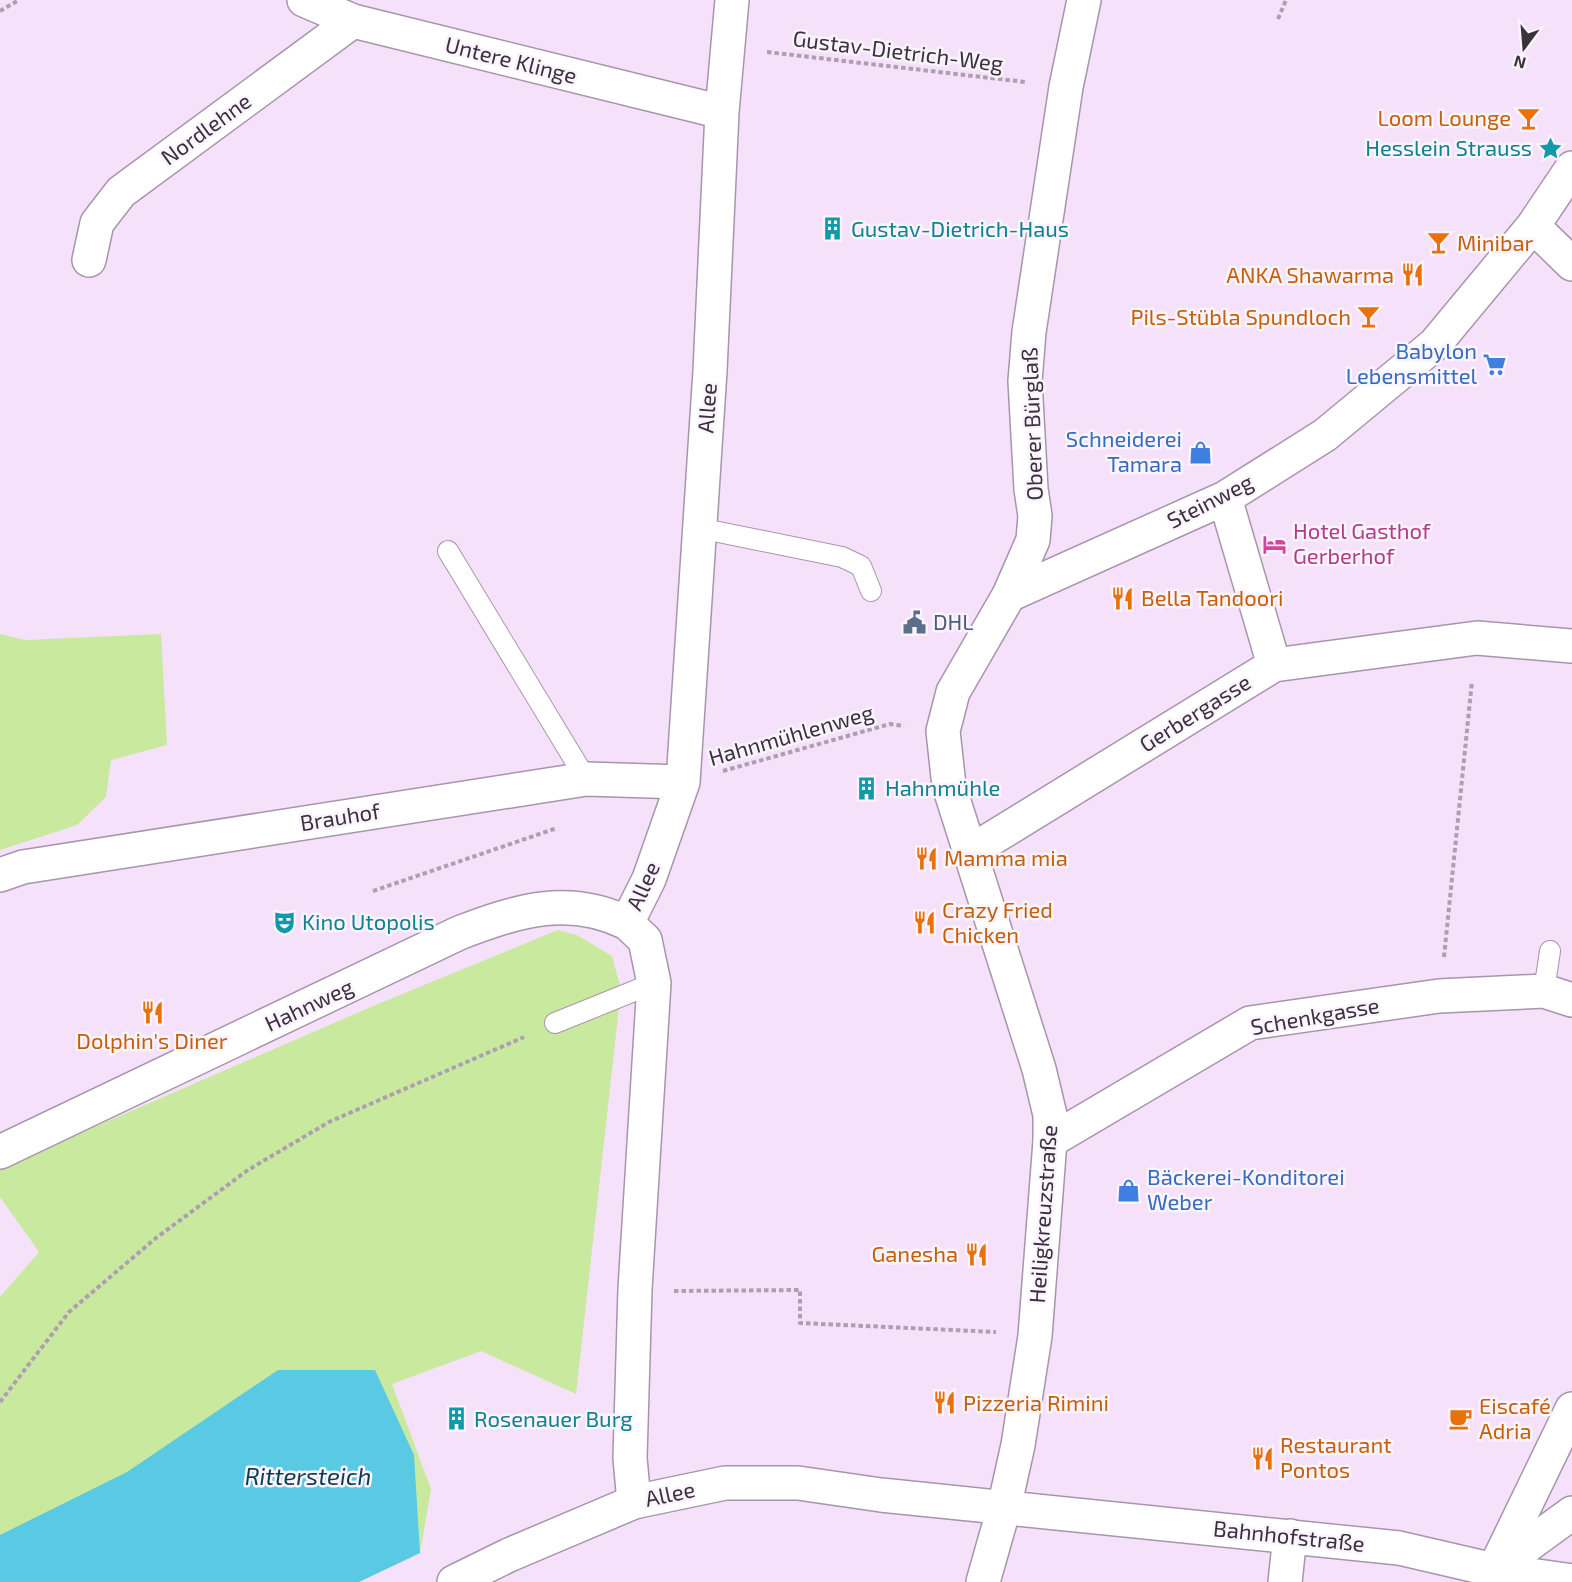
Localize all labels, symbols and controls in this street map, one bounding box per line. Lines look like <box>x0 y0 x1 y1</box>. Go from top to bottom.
north arrow <box>1494 18 1554 78</box>
street label: Gustav-Dietrich-Weg <box>791 24 1005 76</box>
street label: Untere Klinge <box>443 30 580 88</box>
text: N <box>1512 52 1528 74</box>
street label: Nordlehne <box>155 87 256 170</box>
place label: Loom Lounge <box>1377 104 1511 130</box>
bar icon: Loom Lounge <box>1516 105 1542 131</box>
place label: Hesslein Strauss <box>1365 134 1532 160</box>
place icon: Hesslein Strauss <box>1537 135 1563 161</box>
place label: Gustav-Dietrich-Haus <box>851 215 1069 241</box>
building icon: Gustav-Dietrich-Haus <box>820 216 846 242</box>
place label: Minibar <box>1457 229 1534 255</box>
bar icon: Minibar <box>1426 230 1452 256</box>
place label: ANKA Shawarma <box>1226 261 1394 287</box>
restaurant icon: ANKA Shawarma <box>1399 262 1425 288</box>
place label: Pils-Stübla Spundloch <box>1130 303 1351 329</box>
bar icon: Pils-Stübla Spundloch <box>1356 304 1382 330</box>
place label: Babylon Lebensmittel <box>1346 337 1477 388</box>
street label: Oberer Bürglaß <box>1015 347 1047 501</box>
supermarket icon: Babylon Lebensmittel <box>1482 351 1508 377</box>
street label: Allee <box>691 382 721 434</box>
place label: Schneiderei Tamara <box>1066 425 1182 476</box>
shop icon: Schneiderei Tamara <box>1187 439 1213 465</box>
street label: Steinweg <box>1162 467 1257 533</box>
place label: Hotel Gasthof Gerberhof <box>1293 517 1431 568</box>
hotel icon: Hotel Gasthof Gerberhof <box>1262 531 1288 557</box>
place label: Bella Tandoori <box>1141 584 1283 610</box>
restaurant icon: Bella Tandoori <box>1110 585 1136 611</box>
place label: DHL <box>933 608 974 634</box>
public building icon: DHL <box>902 609 928 635</box>
street label: Gerbergasse <box>1134 668 1255 757</box>
street label: Hahnmühlenweg <box>705 698 876 770</box>
place label: Hahnmühle <box>885 774 1000 800</box>
building icon: Hahnmühle <box>854 775 880 801</box>
street label: Brauhof <box>298 797 382 835</box>
place label: Mamma mia <box>944 844 1068 870</box>
restaurant icon: Mamma mia <box>913 845 939 871</box>
street label: Allee <box>620 857 664 914</box>
place label: Crazy Fried Chicken <box>942 896 1053 947</box>
place label: Kino Utopolis <box>302 908 435 934</box>
theatre icon: Kino Utopolis <box>271 909 297 935</box>
restaurant icon: Crazy Fried Chicken <box>911 910 937 936</box>
street label: Hahnweg <box>260 972 357 1036</box>
street label: Schenkgasse <box>1249 991 1381 1039</box>
restaurant icon: Dolphin's Diner <box>139 999 165 1025</box>
place label: Dolphin's Diner <box>76 1027 228 1053</box>
street label: Heiligkreuzstraße <box>1023 1124 1061 1304</box>
place label: Bäckerei-Konditorei Weber <box>1147 1163 1345 1214</box>
shop icon: Bäckerei-Konditorei Weber <box>1116 1177 1142 1203</box>
place label: Ganesha <box>871 1240 958 1266</box>
restaurant icon: Ganesha <box>963 1241 989 1267</box>
place label: Pizzeria Rimini <box>963 1389 1109 1415</box>
restaurant icon: Pizzeria Rimini <box>932 1390 958 1416</box>
place label: Eiscafé Adria <box>1479 1392 1551 1443</box>
place label: Rosenauer Burg <box>474 1405 633 1431</box>
building icon: Rosenauer Burg <box>443 1406 469 1432</box>
cafe icon: Eiscafé Adria <box>1448 1406 1474 1432</box>
place label: Restaurant Pontos <box>1280 1431 1392 1482</box>
restaurant icon: Restaurant Pontos <box>1249 1445 1275 1471</box>
water label: Rittersteich <box>245 1461 371 1490</box>
street label: Allee <box>642 1475 697 1511</box>
street label: Bahnhofstraße <box>1212 1514 1366 1556</box>

